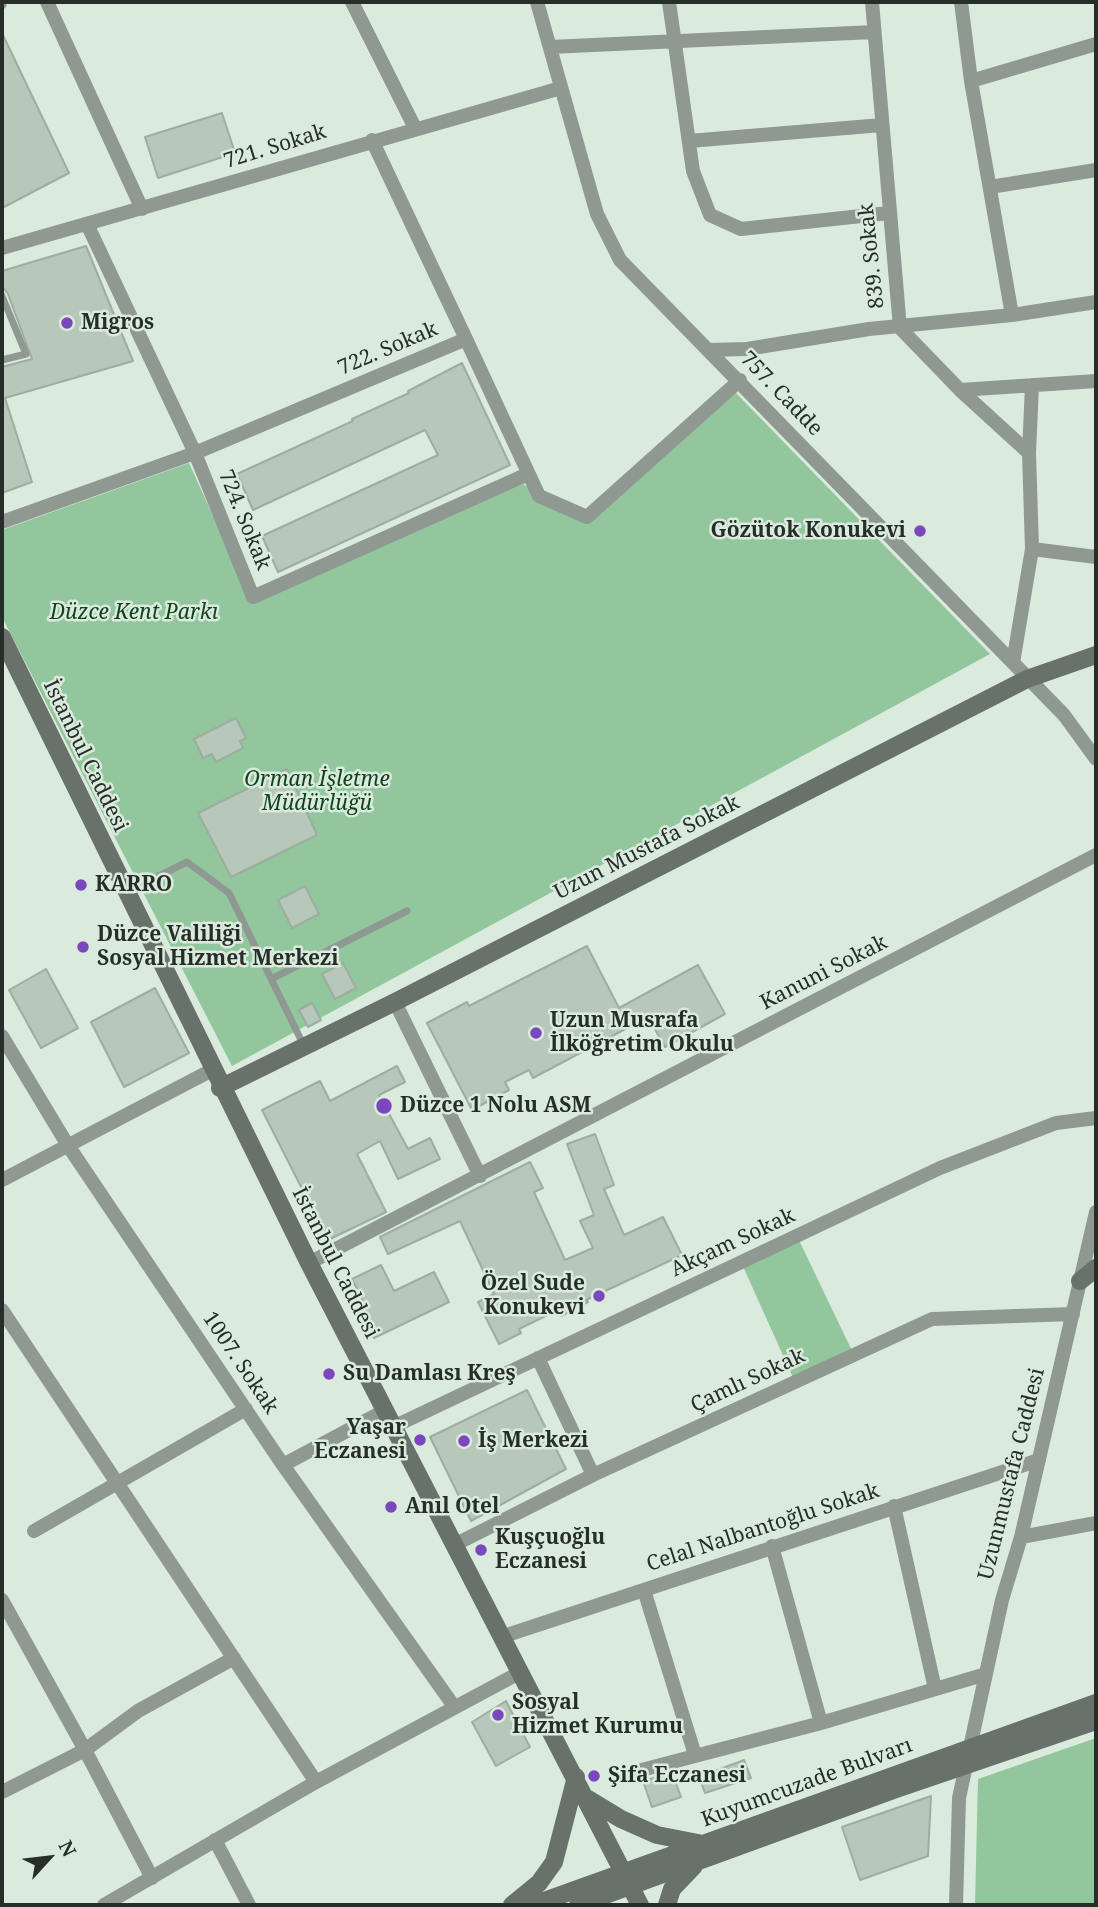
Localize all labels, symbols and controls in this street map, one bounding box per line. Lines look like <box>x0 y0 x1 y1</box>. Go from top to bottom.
street label: 721. Sokak <box>221 119 329 175</box>
street label: 839. Sokak <box>854 202 890 310</box>
place label: Migros <box>81 310 154 336</box>
marker: Migros <box>59 315 75 331</box>
street label: 722. Sokak <box>334 317 442 381</box>
street label: 757. Cadde <box>735 347 827 441</box>
street label: 724. Sokak <box>212 466 276 574</box>
place label: Gözütok Konukevi <box>711 518 906 544</box>
marker: Gözütok Konukevi <box>912 523 928 539</box>
park label: Düzce Kent Parkı <box>50 600 218 626</box>
street label: İstanbul Caddesi <box>37 676 133 836</box>
park label: Orman İşletme Müdürlüğü <box>244 767 390 817</box>
street label: Uzun Mustafa Sokak <box>550 790 744 906</box>
place label: KARRO <box>95 872 172 898</box>
marker: KARRO <box>73 877 89 893</box>
place label: Düzce Valiliği Sosyal Hizmet Merkezi <box>97 922 339 972</box>
street label: Kanuni Sokak <box>756 930 892 1016</box>
marker: Düzce Valiliği Sosyal Hizmet Merkezi <box>75 939 91 955</box>
place label: Uzun Musrafa İlköğretim Okulu <box>550 1008 734 1058</box>
marker: Uzun Musrafa İlköğretim Okulu <box>528 1025 544 1041</box>
place label: Düzce 1 Nolu ASM <box>400 1093 591 1119</box>
marker: Düzce 1 Nolu ASM <box>374 1096 394 1116</box>
street label: İstanbul Caddesi <box>286 1183 384 1343</box>
street label: Akçam Sokak <box>667 1203 799 1283</box>
place label: Özel Sude Konukevi <box>481 1271 585 1321</box>
marker: Özel Sude Konukevi <box>591 1288 607 1304</box>
street label: 1007. Sokak <box>197 1307 283 1419</box>
street label: Çamlı Sokak <box>687 1344 809 1418</box>
place label: Su Damlası Kreş <box>343 1361 515 1387</box>
street label: Uzunmustafa Caddesi <box>973 1365 1051 1583</box>
marker: Su Damlası Kreş <box>321 1366 337 1382</box>
place label: Yaşar Eczanesi <box>314 1415 406 1465</box>
place label: İş Merkezi <box>478 1428 588 1454</box>
marker: Yaşar Eczanesi <box>412 1432 428 1448</box>
marker: İş Merkezi <box>456 1433 472 1449</box>
street label: Celal Nalbantoğlu Sokak <box>644 1478 882 1578</box>
place label: Anıl Otel <box>405 1494 499 1520</box>
marker: Anıl Otel <box>383 1499 399 1515</box>
place label: Kuşçuoğlu Eczanesi <box>495 1525 605 1575</box>
marker: Kuşçuoğlu Eczanesi <box>473 1542 489 1558</box>
place label: Sosyal Hizmet Kurumu <box>512 1690 683 1740</box>
marker: Sosyal Hizmet Kurumu <box>490 1707 506 1723</box>
street label: Kuyumcuzade Bulvarı <box>698 1733 916 1833</box>
place label: Şifa Eczanesi <box>608 1763 746 1789</box>
marker: Şifa Eczanesi <box>586 1768 602 1784</box>
north arrow <box>14 1823 84 1893</box>
text: N <box>53 1836 83 1861</box>

